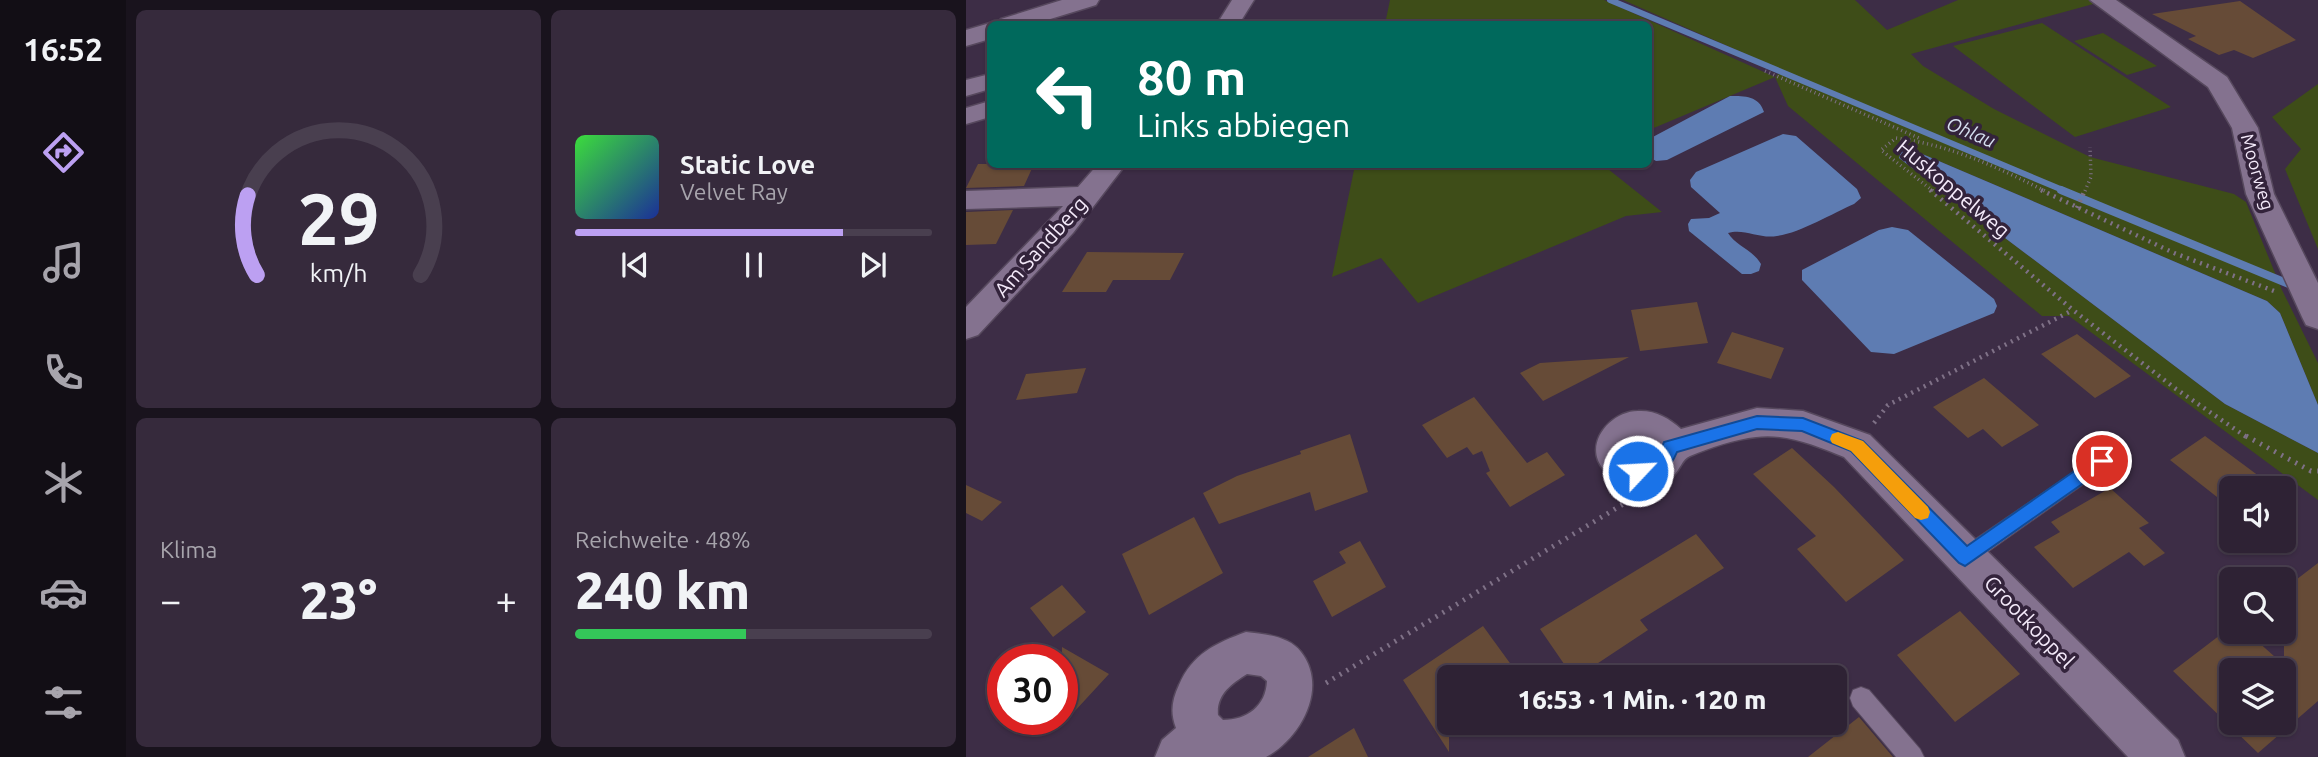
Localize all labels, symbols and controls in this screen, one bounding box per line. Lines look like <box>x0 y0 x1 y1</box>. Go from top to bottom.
text: 16:52 <box>23 31 103 67</box>
icon: left <box>1022 49 1113 140</box>
text: 80 m <box>1137 49 1246 104</box>
text: Links abbiegen <box>1137 107 1350 143</box>
water label: Ohlau <box>1943 112 1999 152</box>
icon: directions <box>39 128 88 177</box>
street label: Moorweg <box>2238 131 2278 212</box>
street label: Huskoppelweg <box>1892 134 2015 242</box>
text: Static Love <box>680 150 815 179</box>
text: 29 <box>297 178 380 260</box>
text: Velvet Ray <box>680 179 788 204</box>
street label: Am Sandberg <box>989 191 1092 301</box>
icon: music <box>39 238 88 287</box>
icon: previous <box>616 246 654 284</box>
icon: pause <box>735 246 773 284</box>
icon: next <box>854 246 892 284</box>
text: km/h <box>310 259 367 287</box>
icon: phone <box>39 348 88 397</box>
pin <box>2072 431 2132 491</box>
position arrow <box>1601 434 1675 508</box>
icon: arrive <box>2083 442 2121 480</box>
icon: climate <box>39 458 88 507</box>
map controls <box>2219 476 2296 735</box>
button: sound <box>2219 476 2296 553</box>
text: Reichweite · 48% <box>575 527 751 552</box>
text: Klima <box>160 537 217 562</box>
text: 240 km <box>575 561 750 619</box>
button: search <box>2219 567 2296 644</box>
icon: car <box>39 568 88 617</box>
street label: Grootkoppel <box>1980 570 2080 672</box>
text: 23° <box>300 571 377 629</box>
text: − <box>160 579 181 621</box>
text: + <box>496 579 517 621</box>
speed limit sign: 30 <box>987 644 1078 735</box>
button: layers <box>2219 658 2296 735</box>
icon: filters <box>39 678 88 727</box>
text: 16:53 · 1 Min. · 120 m <box>1518 685 1766 714</box>

